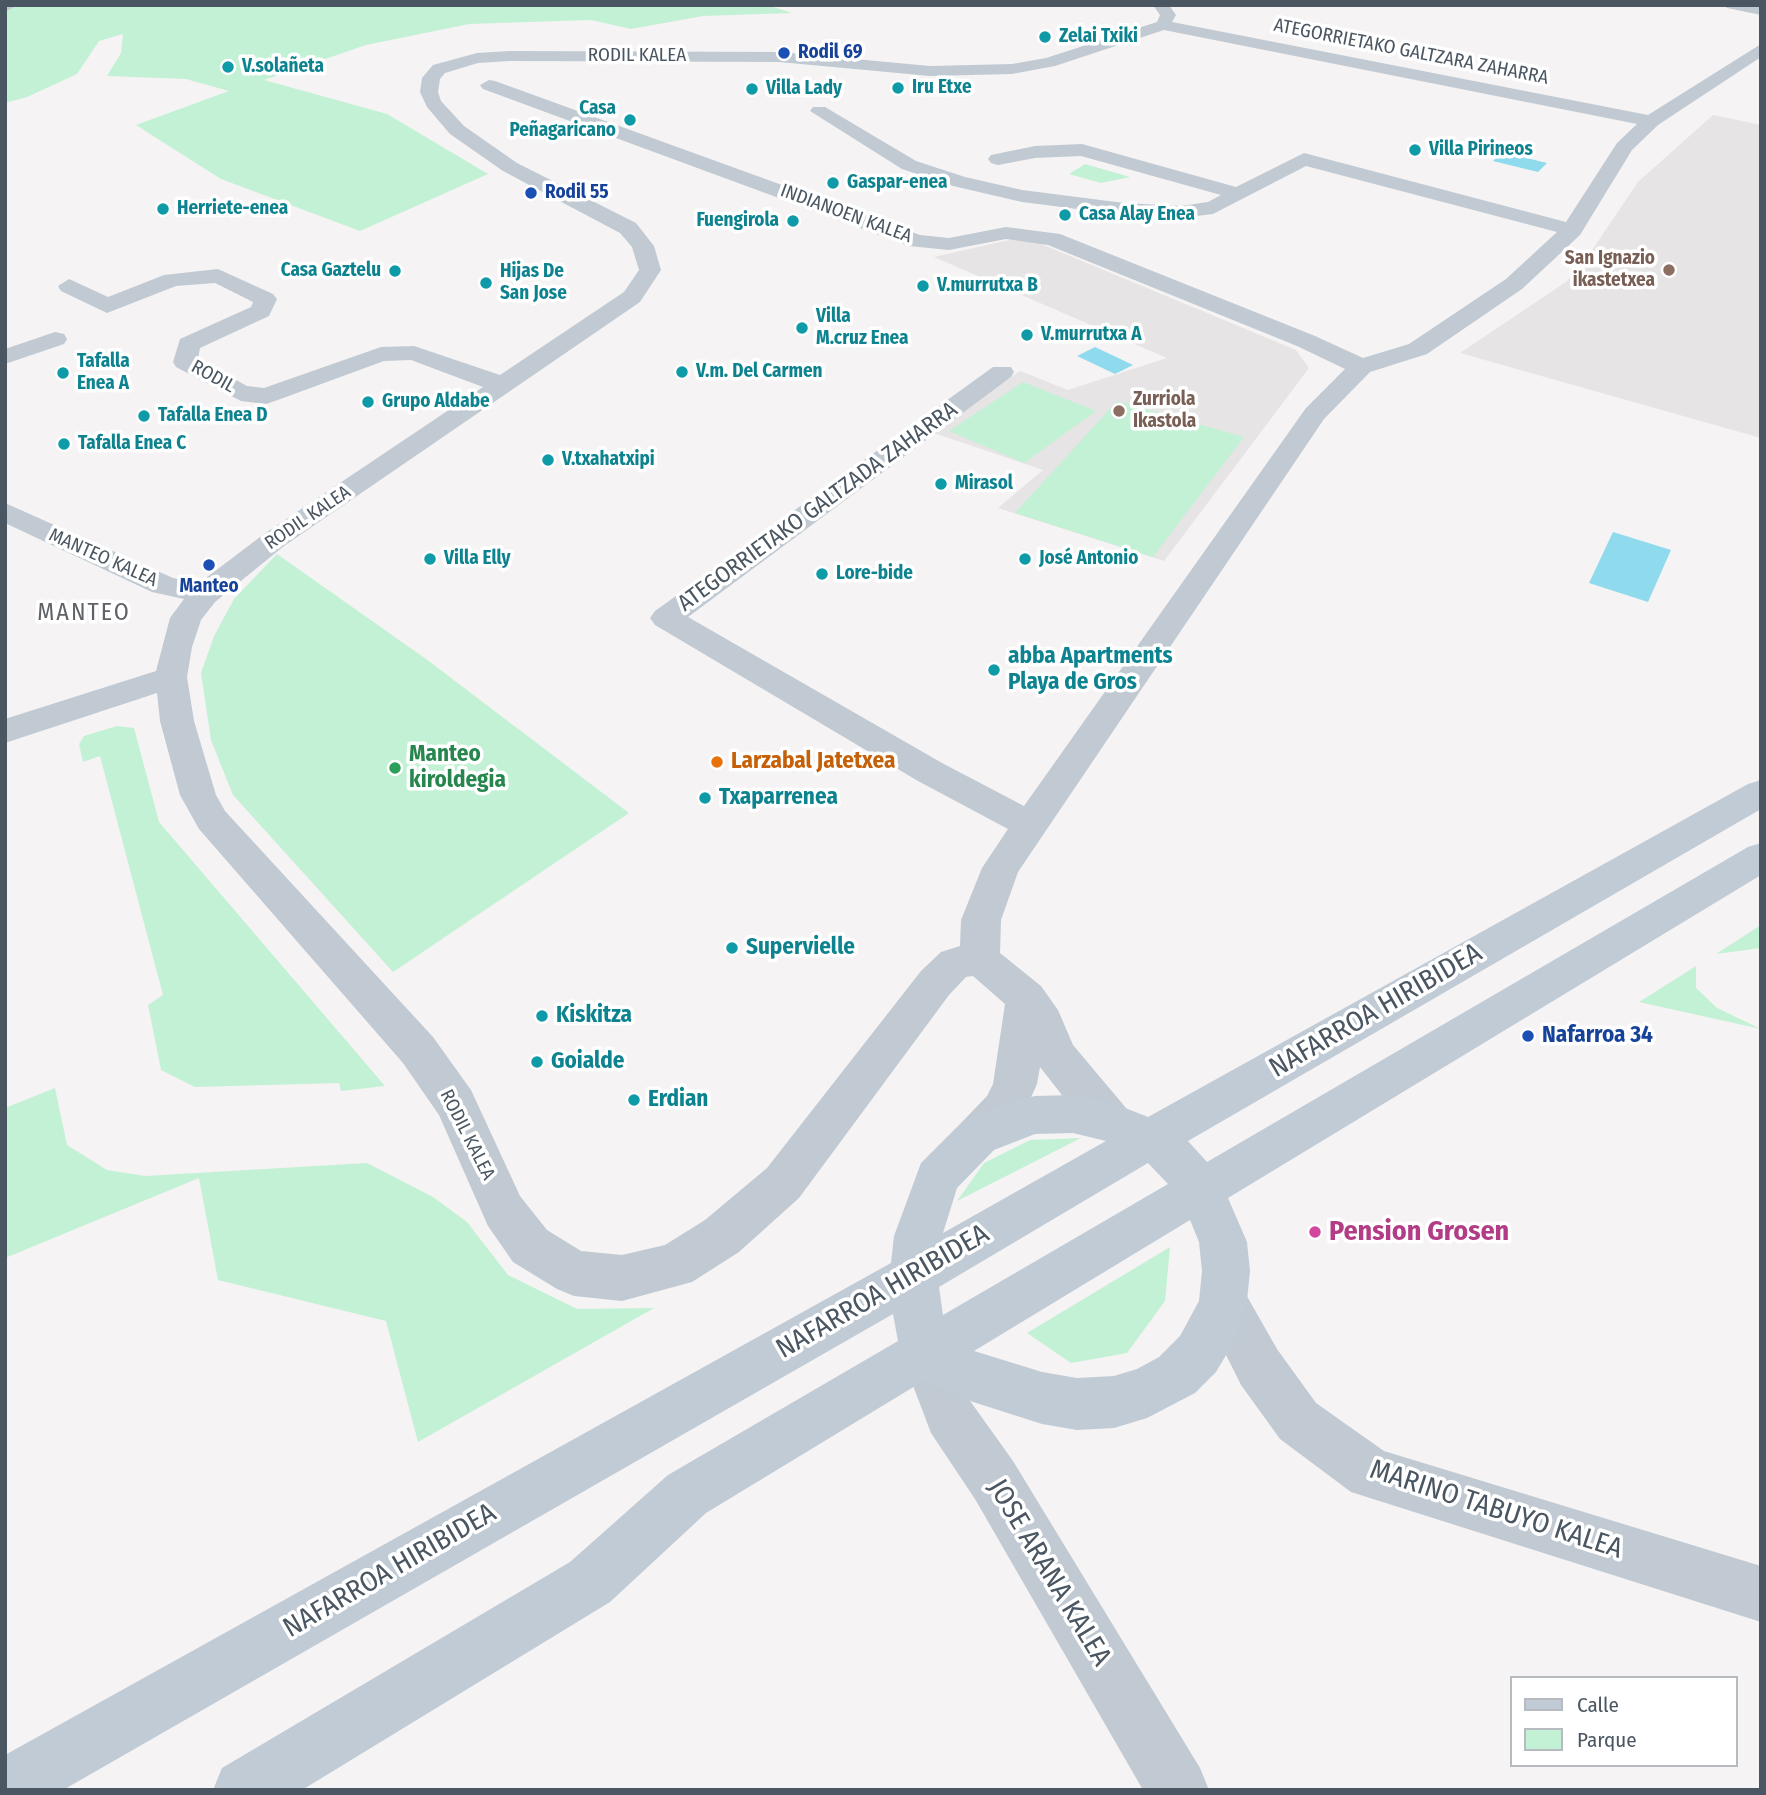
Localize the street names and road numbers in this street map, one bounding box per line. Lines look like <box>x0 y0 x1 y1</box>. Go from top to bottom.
street label: ATEGORRIETAKO GALTZARA ZAHARRA <box>1272 14 1550 90</box>
street label: RODIL KALEA <box>588 45 686 67</box>
street label: INDIANOEN KALEA <box>777 180 915 248</box>
street label: RODIL <box>187 356 239 398</box>
street label: ATEGORRIETAKO GALTZADA ZAHARRA <box>673 396 963 618</box>
street label: RODIL KALEA <box>261 481 355 555</box>
street label: MANTEO KALEA <box>45 524 161 592</box>
street label: NAFARROA HIRIBIDEA <box>1264 936 1488 1086</box>
street label: RODIL KALEA <box>435 1086 499 1184</box>
street label: NAFARROA HIRIBIDEA <box>771 1217 995 1367</box>
street label: MARINO TABUYO KALEA <box>1366 1453 1626 1567</box>
street label: JOSE ARANA KALEA <box>980 1474 1118 1672</box>
street label: NAFARROA HIRIBIDEA <box>278 1496 502 1646</box>

